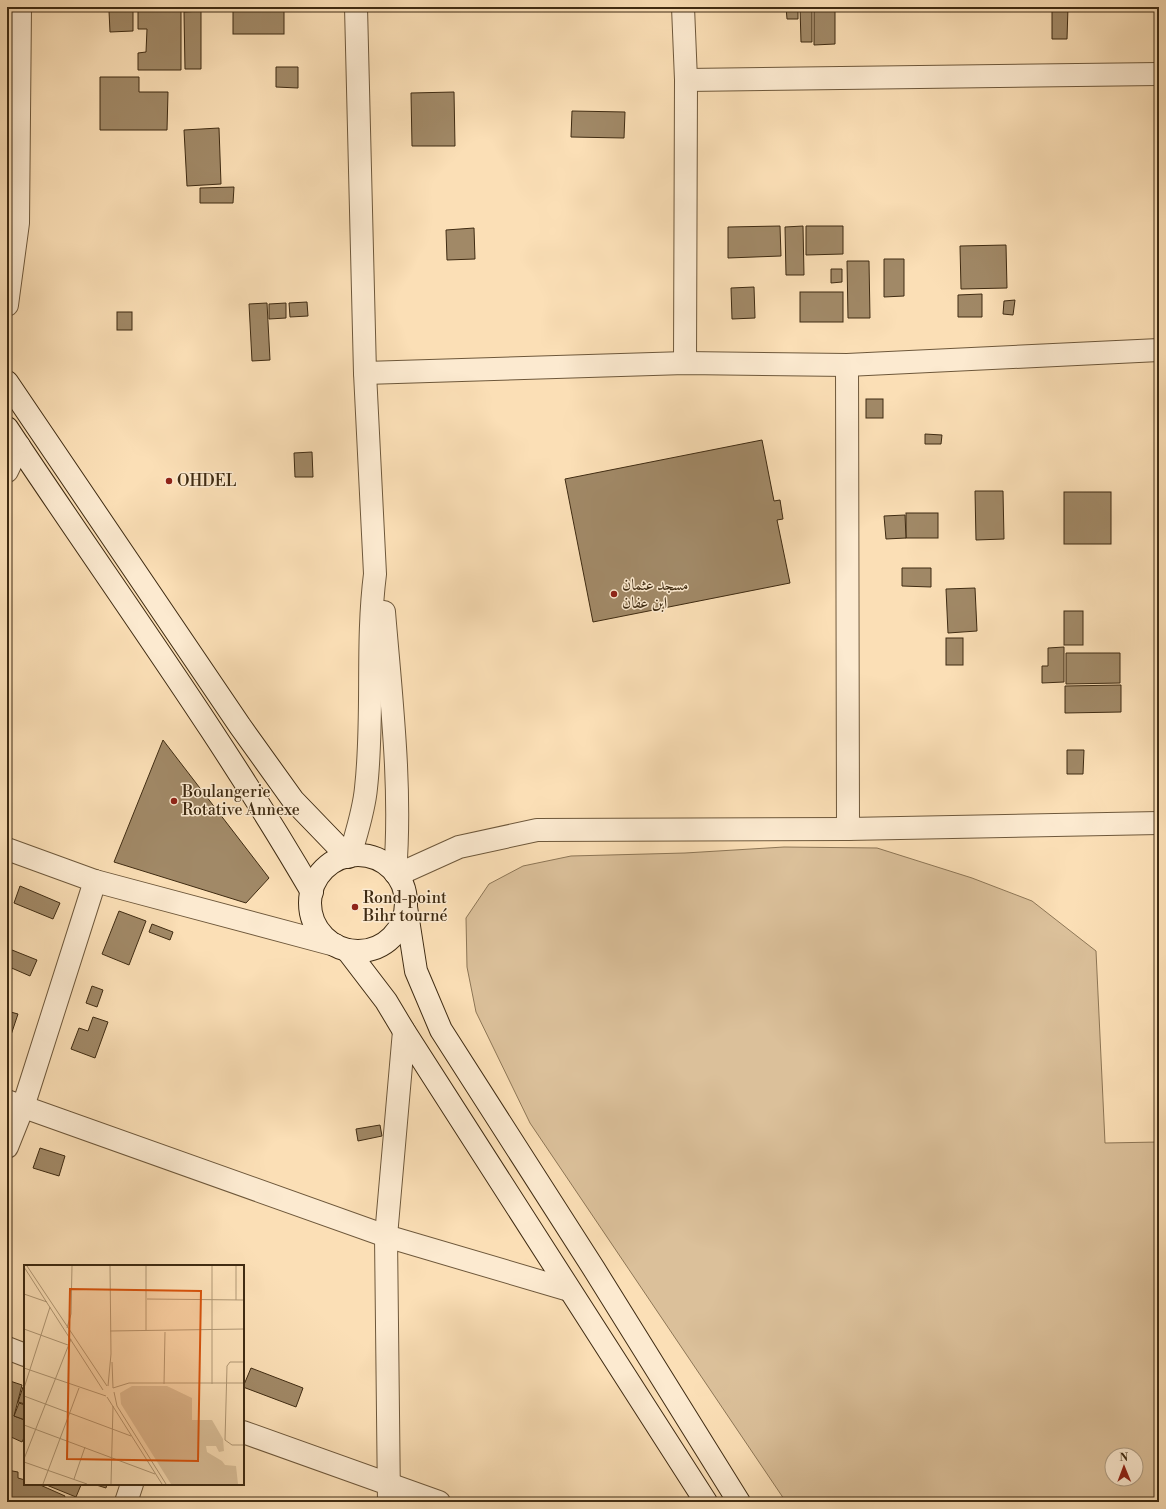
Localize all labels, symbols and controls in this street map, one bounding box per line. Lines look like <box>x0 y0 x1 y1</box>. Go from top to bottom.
place label: OHDEL <box>177 471 237 491</box>
marker: OHDEL <box>164 476 174 486</box>
place label: مسجد عثمان ابن عفان <box>622 575 688 613</box>
marker: مسجد عثمان ابن عفان <box>609 589 619 599</box>
place label: Boulangerie Rotative Annexe <box>181 782 300 820</box>
marker: Boulangerie Rotative Annexe <box>169 796 179 806</box>
place label: Rond-point Bihr tourné <box>362 888 448 926</box>
marker: Rond-point Bihr tourné <box>350 902 360 912</box>
inset map <box>24 1265 244 1485</box>
north arrow <box>1104 1447 1144 1487</box>
text: N <box>1119 1451 1129 1465</box>

